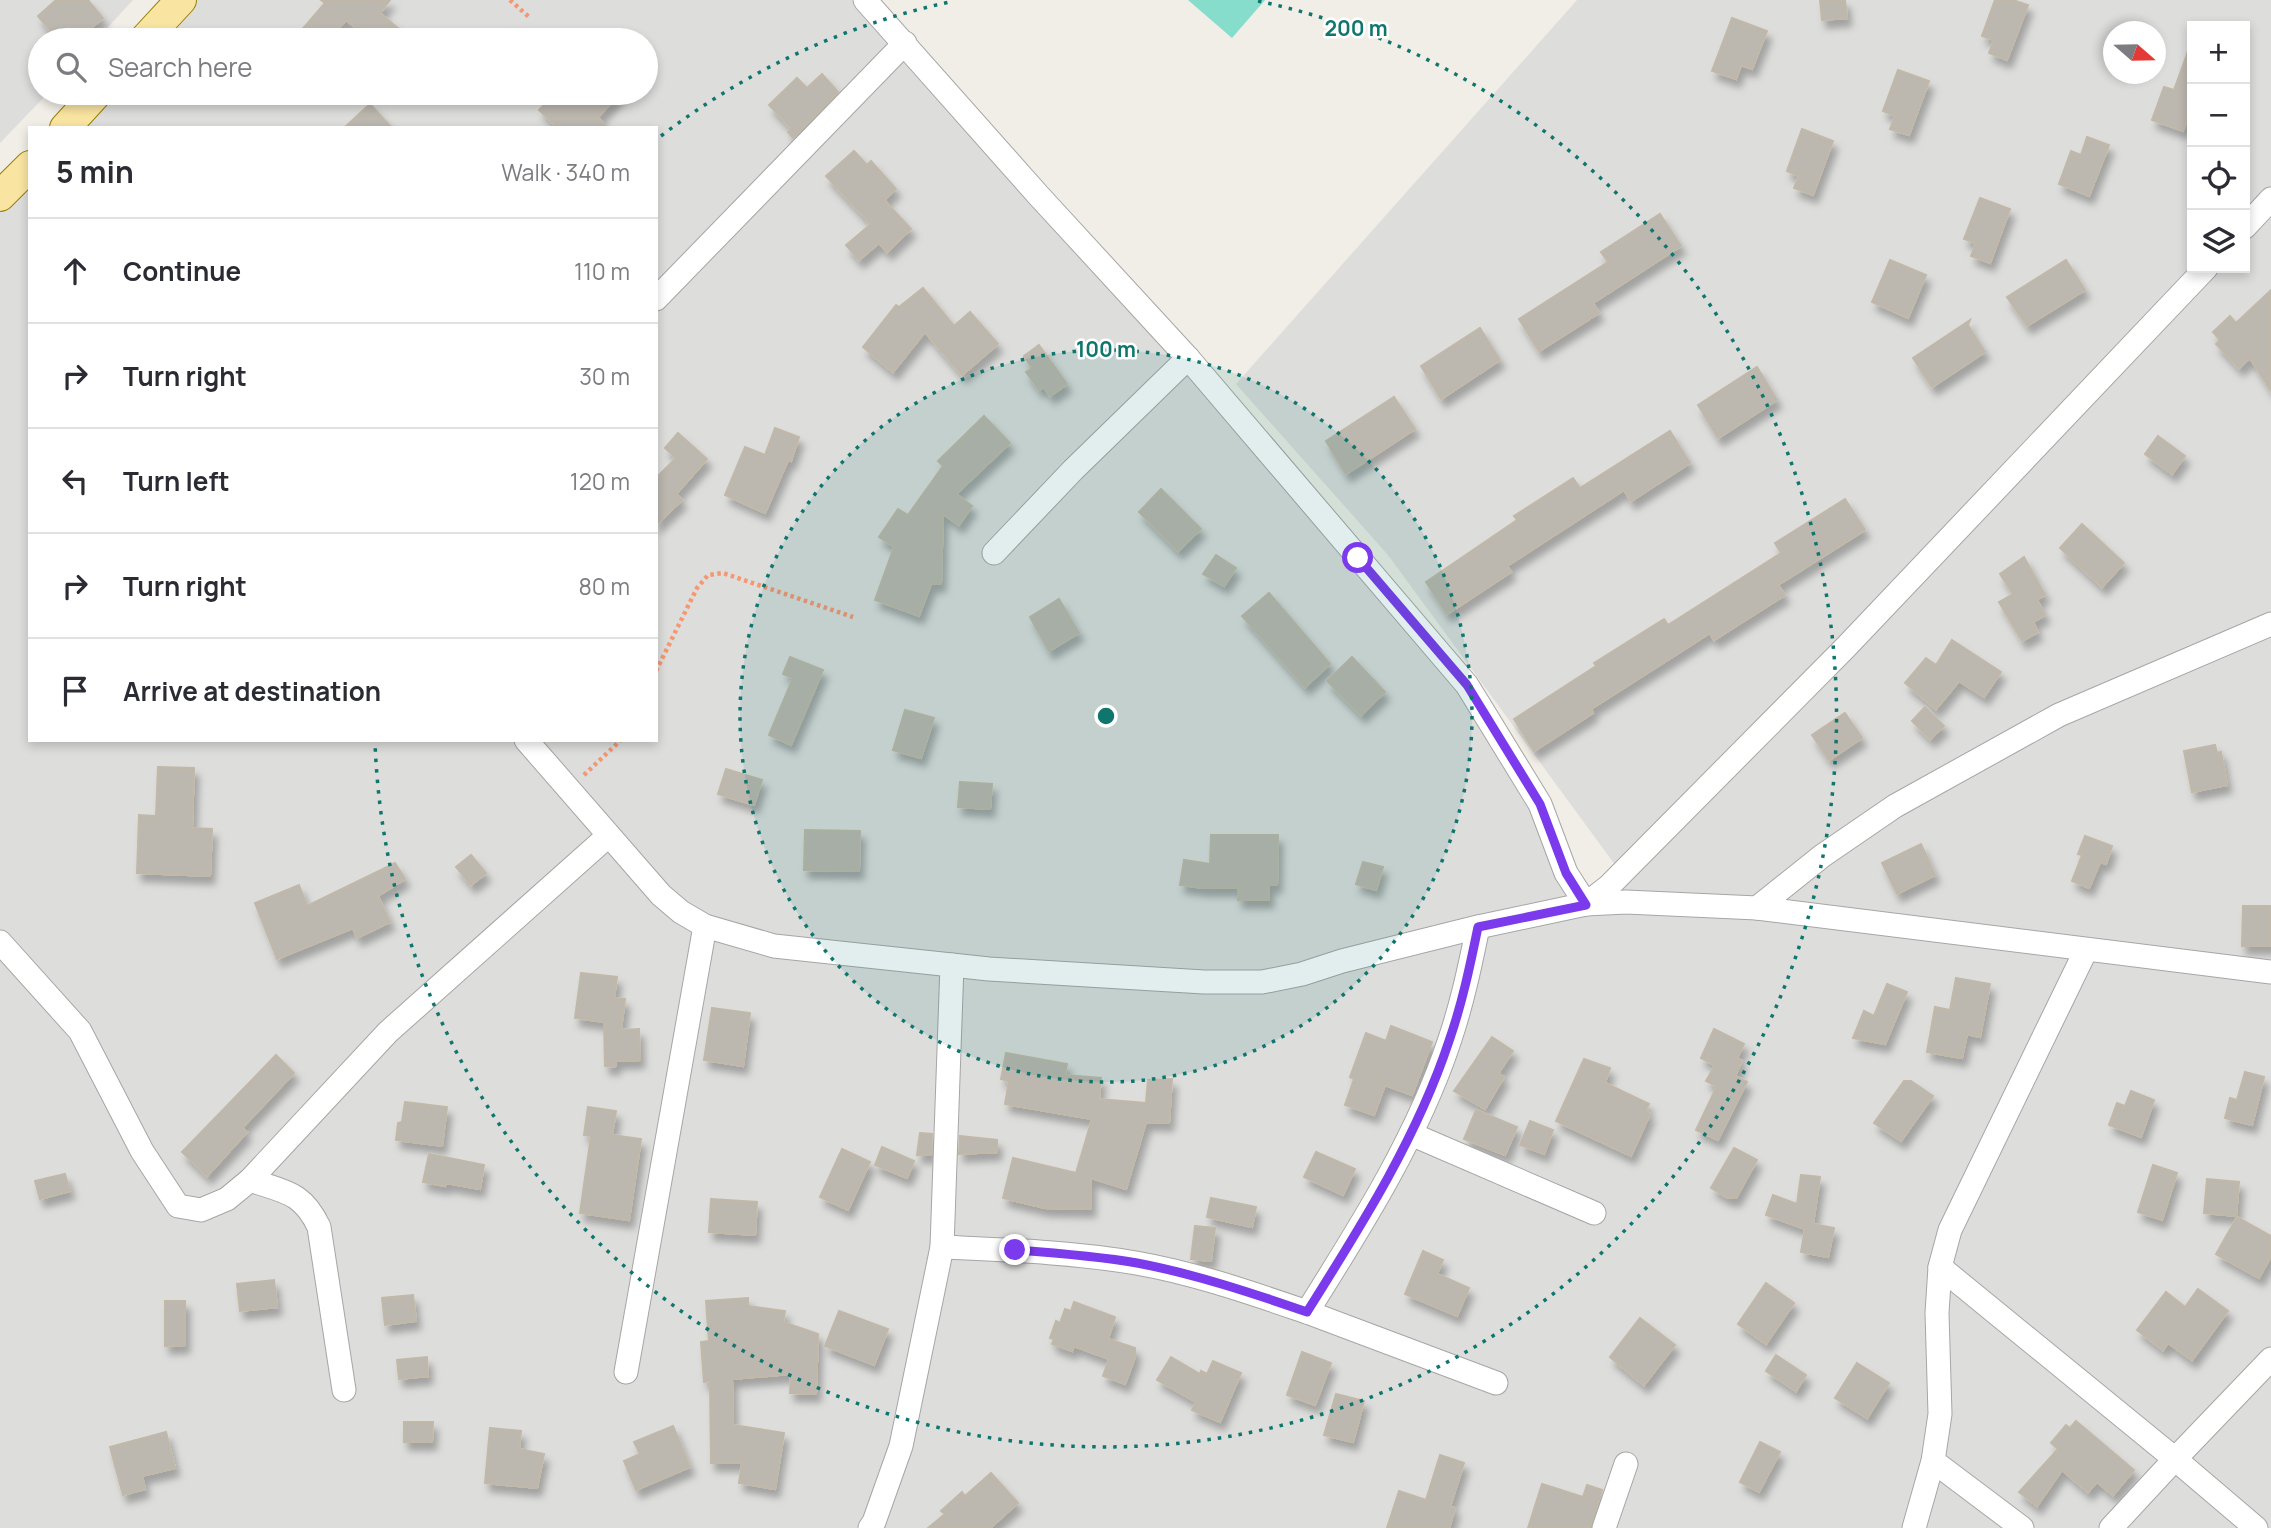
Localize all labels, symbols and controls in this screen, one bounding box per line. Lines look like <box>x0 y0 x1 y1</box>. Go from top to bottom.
text: 200 m <box>1324 14 1388 42</box>
north arrow <box>2103 21 2166 84</box>
map controls <box>2187 21 2250 273</box>
button: + <box>2187 21 2250 84</box>
search box <box>28 28 658 105</box>
icon: search <box>52 48 90 86</box>
text: Search here <box>108 49 253 85</box>
button: − <box>2187 84 2250 147</box>
button: locate <box>2187 147 2250 210</box>
text: 5 min <box>56 151 134 192</box>
text: Walk · 340 m <box>501 156 630 188</box>
button: layers <box>2187 210 2250 273</box>
icon: ahead <box>56 252 94 290</box>
text: Continue <box>123 253 241 289</box>
text: 110 m <box>574 255 630 287</box>
text: 100 m <box>1076 335 1136 363</box>
icon: right <box>56 357 94 395</box>
text: Turn right <box>123 358 247 394</box>
text: 30 m <box>579 360 630 392</box>
icon: left <box>56 462 94 500</box>
text: Turn left <box>123 463 230 499</box>
text: 120 m <box>570 465 630 497</box>
route start <box>1342 542 1373 573</box>
icon: right <box>56 567 94 605</box>
text: Turn right <box>123 568 247 604</box>
text: 80 m <box>579 570 630 602</box>
icon: arrive <box>56 672 94 710</box>
text: Arrive at destination <box>123 673 381 709</box>
centre of rings <box>1094 704 1118 728</box>
route end <box>999 1234 1030 1265</box>

